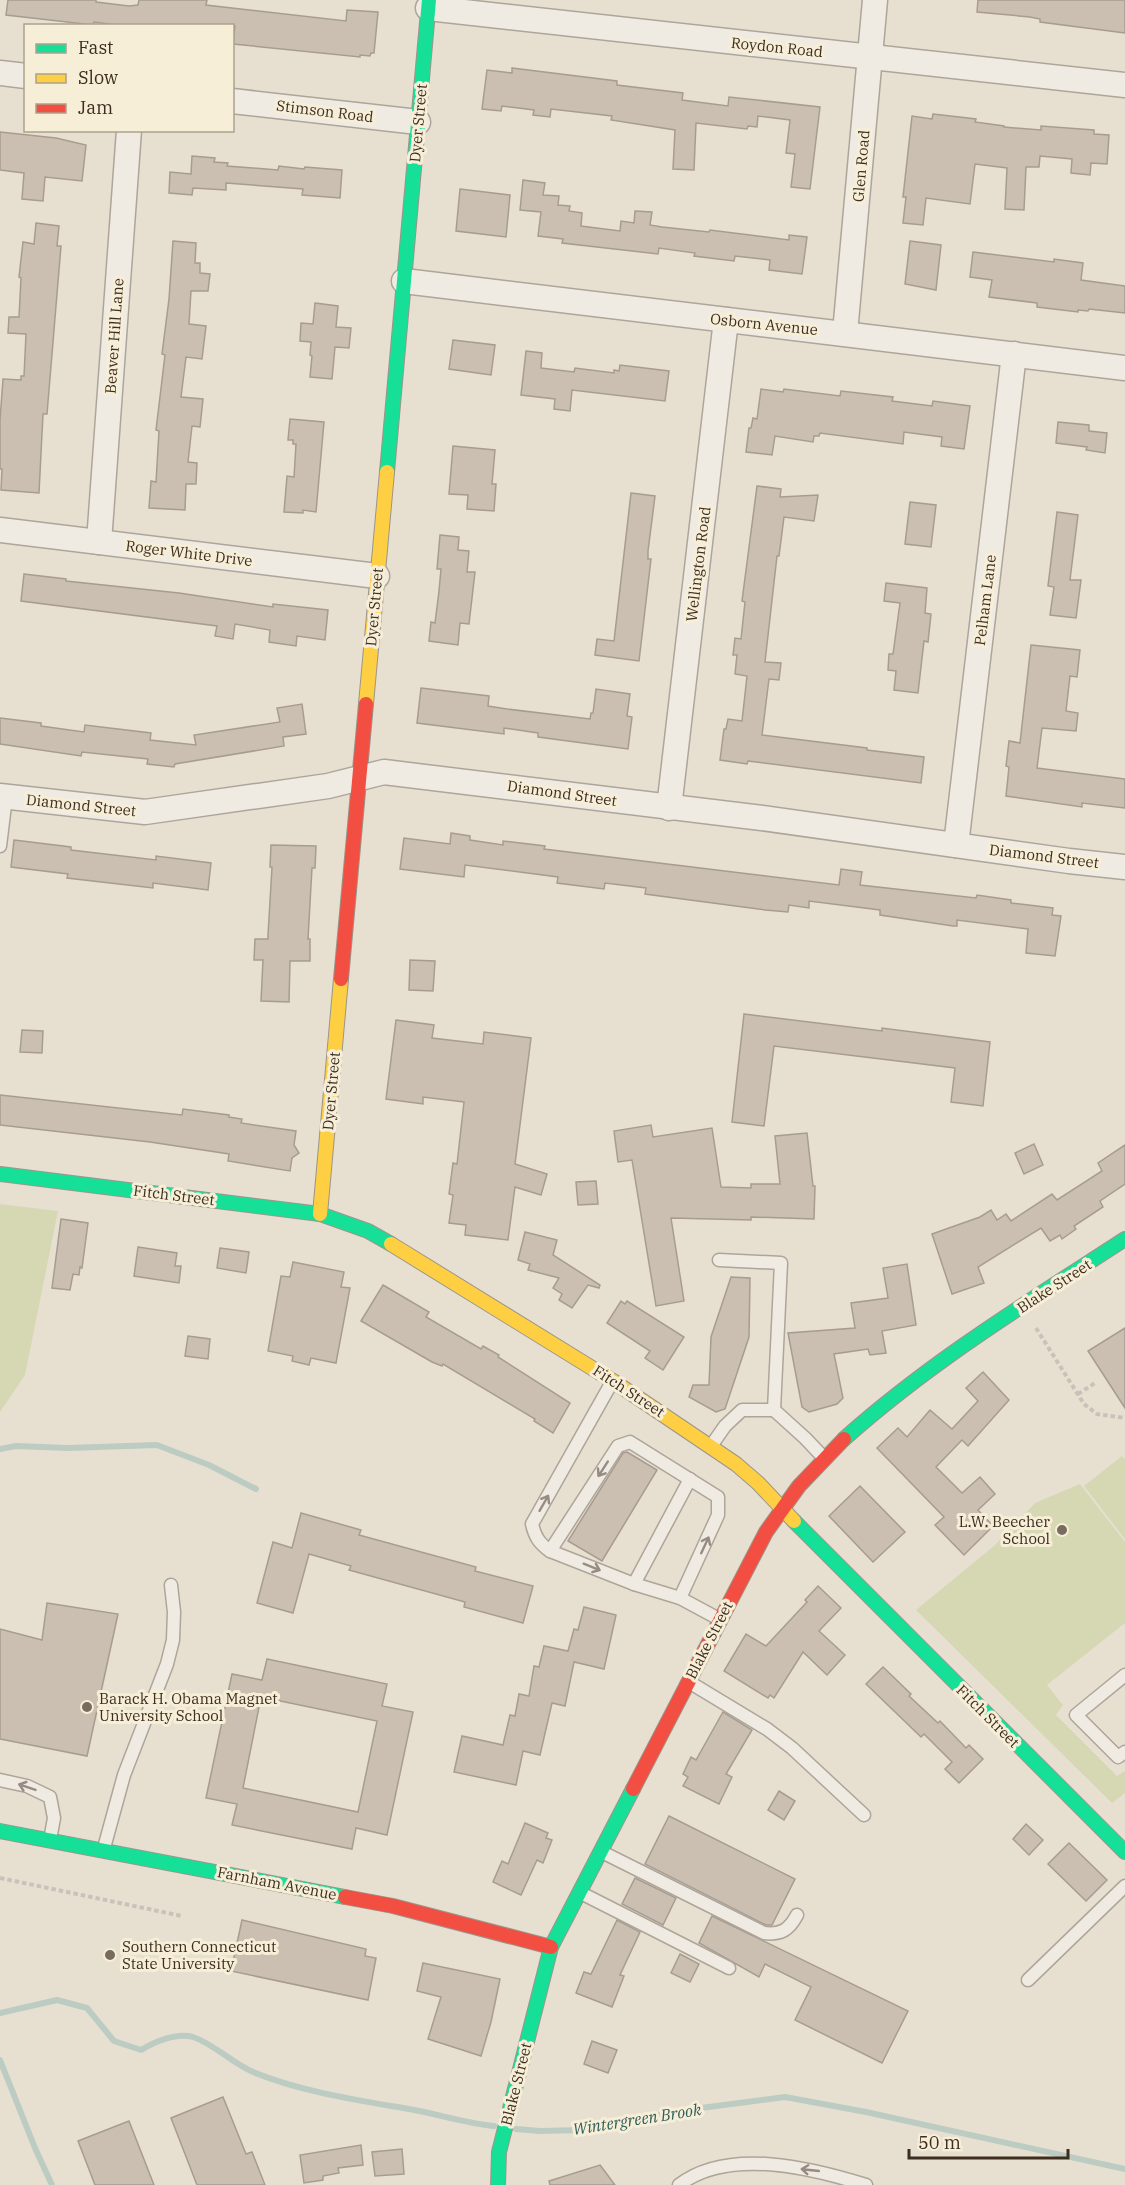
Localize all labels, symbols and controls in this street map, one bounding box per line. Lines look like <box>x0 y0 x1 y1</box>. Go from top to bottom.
legend <box>24 24 234 132</box>
street label: Roydon Road <box>730 33 824 61</box>
text: Fast <box>78 36 113 59</box>
text: Slow <box>78 66 118 89</box>
street label: Dyer Street <box>405 83 431 163</box>
text: Jam <box>78 96 113 119</box>
street label: Stimson Road <box>275 96 375 126</box>
street label: Glen Road <box>848 129 874 203</box>
street label: Beaver Hill Lane <box>100 277 128 395</box>
street label: Osborn Avenue <box>709 309 819 339</box>
street label: Wellington Road <box>682 505 714 623</box>
street label: Roger White Drive <box>124 536 254 570</box>
street label: Pelham Lane <box>970 553 1000 647</box>
street label: Dyer Street <box>361 567 387 647</box>
street label: Diamond Street <box>506 776 618 810</box>
street label: Diamond Street <box>25 790 137 820</box>
street label: Diamond Street <box>988 840 1100 872</box>
street label: Dyer Street <box>318 1051 344 1131</box>
street label: Fitch Street <box>132 1181 216 1209</box>
street label: Blake Street <box>1013 1255 1095 1317</box>
street label: Fitch Street <box>590 1361 668 1421</box>
one-way arrow <box>597 1460 609 1477</box>
one-way arrow <box>538 1495 550 1512</box>
place label: L.W. Beecher School <box>959 1512 1050 1548</box>
marker: L.W. Beecher School <box>1055 1523 1069 1537</box>
one-way arrow <box>699 1536 711 1554</box>
one-way arrow <box>582 1563 601 1574</box>
street label: Blake Street <box>681 1598 737 1682</box>
street label: Fitch Street <box>952 1680 1024 1752</box>
place label: Barack H. Obama Magnet University School <box>99 1689 278 1725</box>
marker: Barack H. Obama Magnet University School <box>80 1700 94 1714</box>
one-way arrow <box>18 1781 37 1792</box>
street label: Farnham Avenue <box>216 1862 338 1904</box>
place label: Southern Connecticut State University <box>122 1937 276 1973</box>
marker: Southern Connecticut State University <box>103 1948 117 1962</box>
street label: Blake Street <box>497 2040 535 2128</box>
water label: Wintergreen Brook <box>571 2099 703 2139</box>
scale bar <box>909 2122 1068 2160</box>
text: 50 m <box>918 2131 961 2154</box>
one-way arrow <box>800 2164 820 2175</box>

